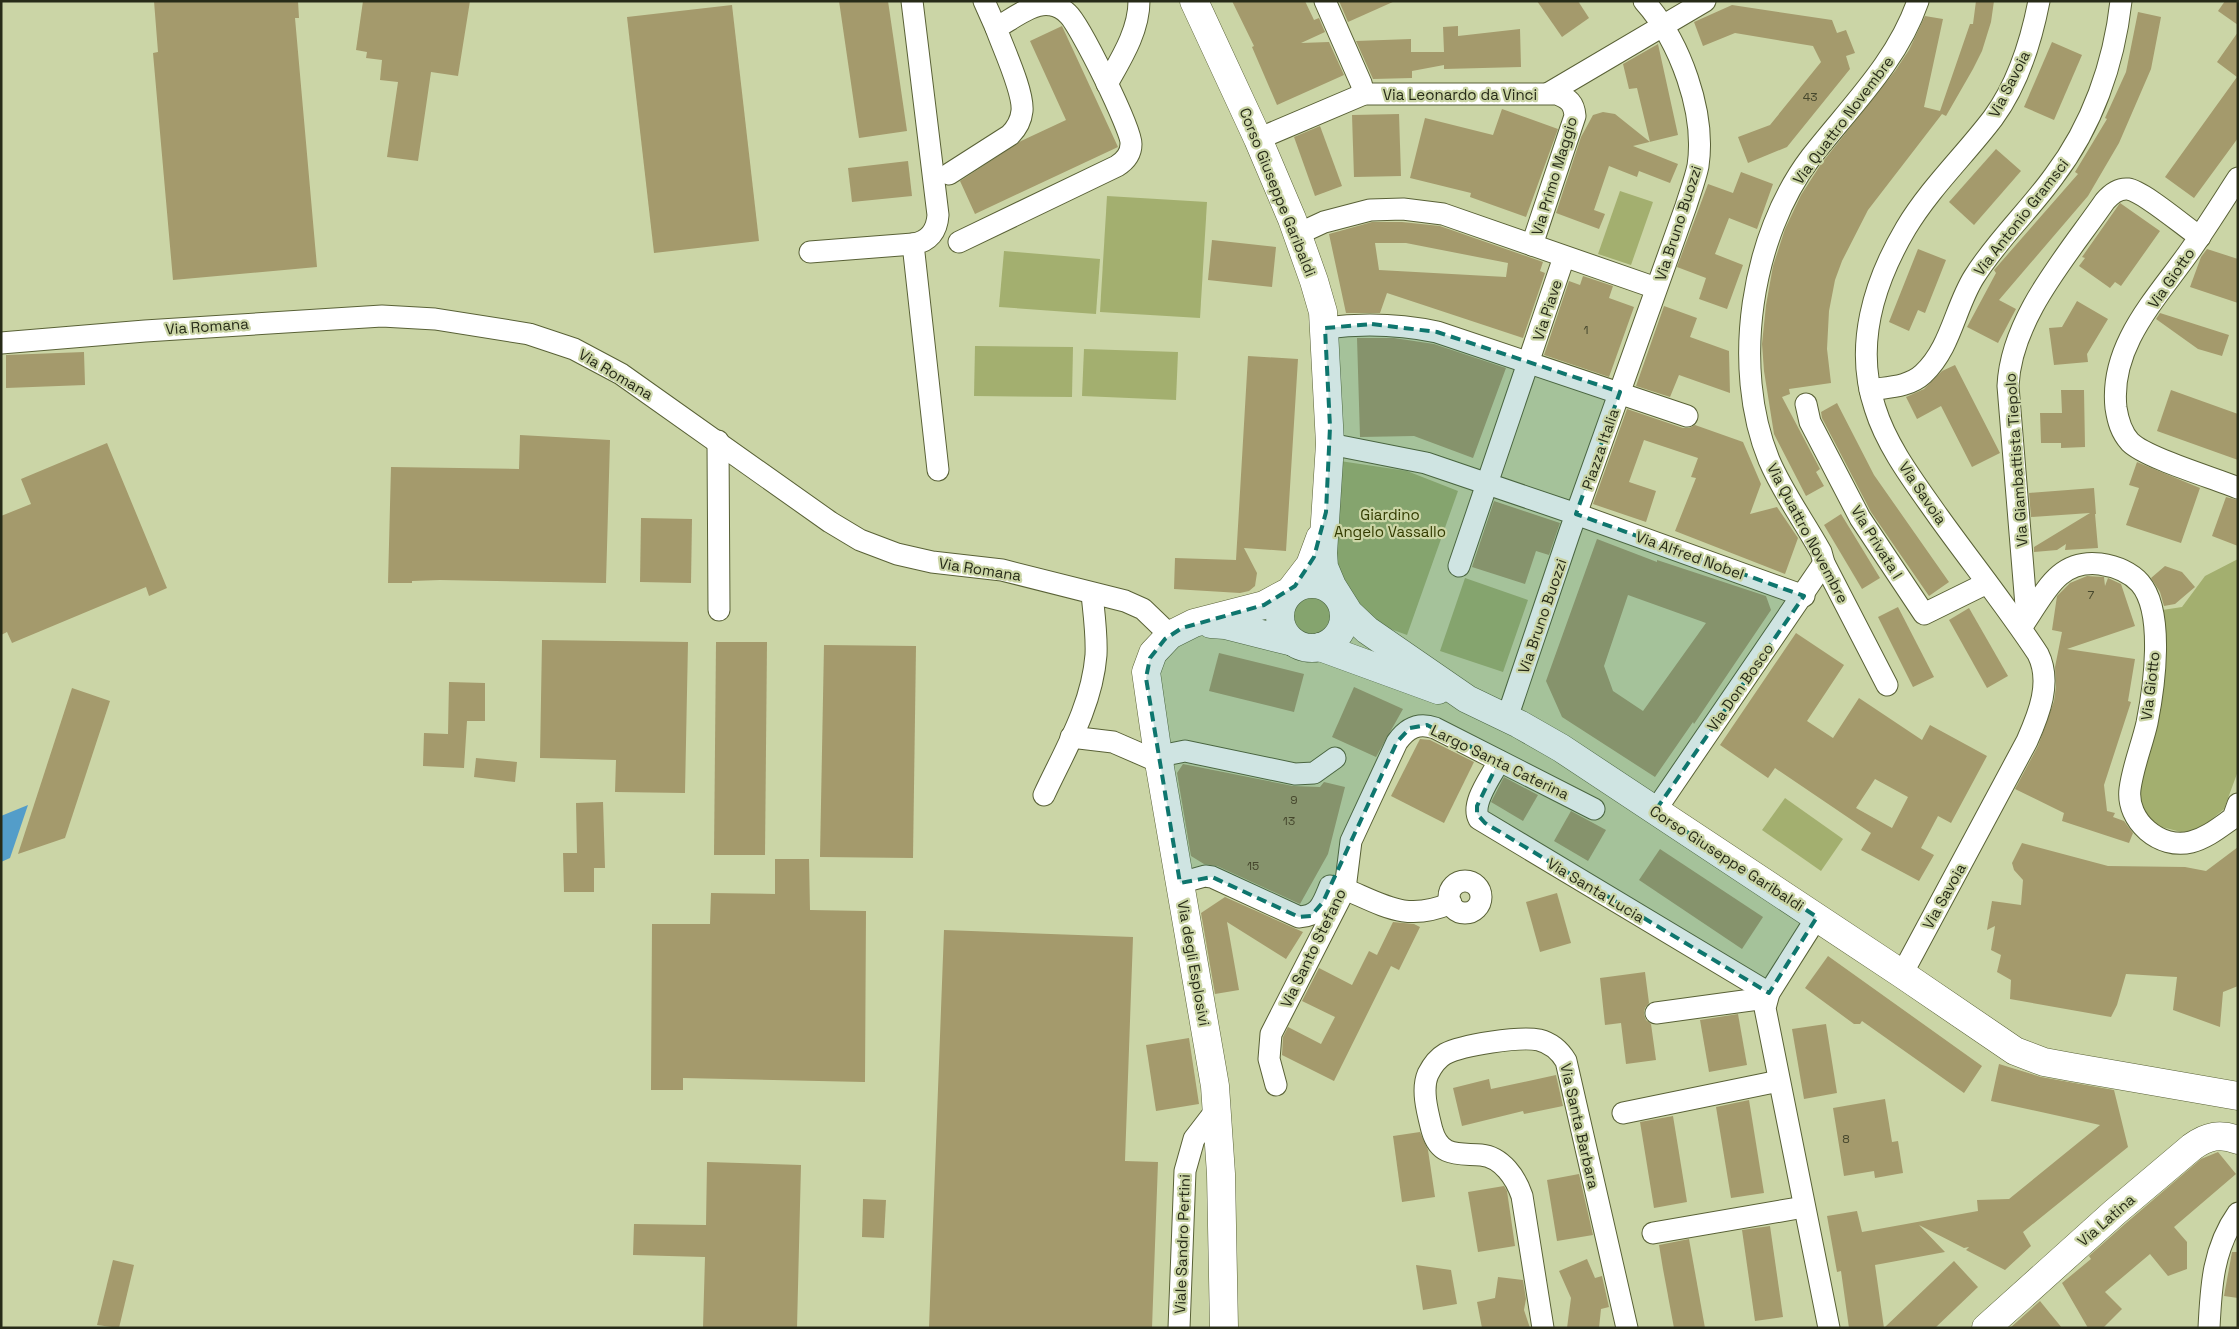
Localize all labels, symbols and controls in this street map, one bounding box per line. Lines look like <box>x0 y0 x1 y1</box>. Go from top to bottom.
street label: Via Savoia <box>1984 47 2034 120</box>
street label: Via Quattro Novembre <box>1788 52 1898 188</box>
street label: Via Leonardo da Vinci <box>1383 85 1537 104</box>
house number: 43 <box>1803 89 1817 105</box>
street label: Corso Giuseppe Garibaldi <box>1235 105 1321 279</box>
street label: Via Primo Maggio <box>1527 114 1581 238</box>
street label: Via Antonio Gramsci <box>1970 155 2072 279</box>
street label: Via Bruno Buozzi <box>1650 163 1706 283</box>
street label: Via Giotto <box>2143 244 2199 312</box>
street label: Via Piave <box>1528 277 1566 343</box>
street label: Via Romana <box>165 314 250 338</box>
house number: 1 <box>1583 322 1589 338</box>
street label: Via Romana <box>575 344 657 404</box>
street label: Via Giambattista Tiepolo <box>2000 373 2032 547</box>
street label: Piazza Italia <box>1577 406 1623 492</box>
street label: Via Savoia <box>1895 458 1951 529</box>
street label: Via Quattro Novembre <box>1763 460 1853 606</box>
street label: Via Privata I <box>1847 502 1907 582</box>
park label: Giardino Angelo Vassallo <box>1334 505 1446 541</box>
street label: Via Alfred Nobel <box>1633 527 1747 583</box>
street label: Via Romana <box>937 553 1023 585</box>
street label: Via Bruno Buozzi <box>1513 556 1571 676</box>
house number: 7 <box>2088 587 2095 603</box>
street label: Via Don Bosco <box>1703 639 1777 735</box>
street label: Via Giotto <box>2136 650 2164 722</box>
street label: Largo Santa Caterina <box>1428 720 1573 804</box>
house number: 9 <box>1290 792 1298 808</box>
street label: Corso Giuseppe Garibaldi <box>1646 801 1808 915</box>
house number: 13 <box>1283 813 1295 829</box>
street label: Via Santa Lucia <box>1544 853 1648 927</box>
house number: 15 <box>1247 858 1259 874</box>
street label: Via Savoia <box>1918 859 1970 932</box>
street label: Via Santo Stefano <box>1276 885 1350 1011</box>
street label: Via degli Esplosivi <box>1174 899 1214 1027</box>
street label: Via Santa Barbara <box>1556 1061 1604 1191</box>
house number: 8 <box>1842 1131 1850 1147</box>
street label: Viale Sandro Pertini <box>1170 1174 1194 1314</box>
street label: Via Latina <box>2073 1190 2139 1250</box>

